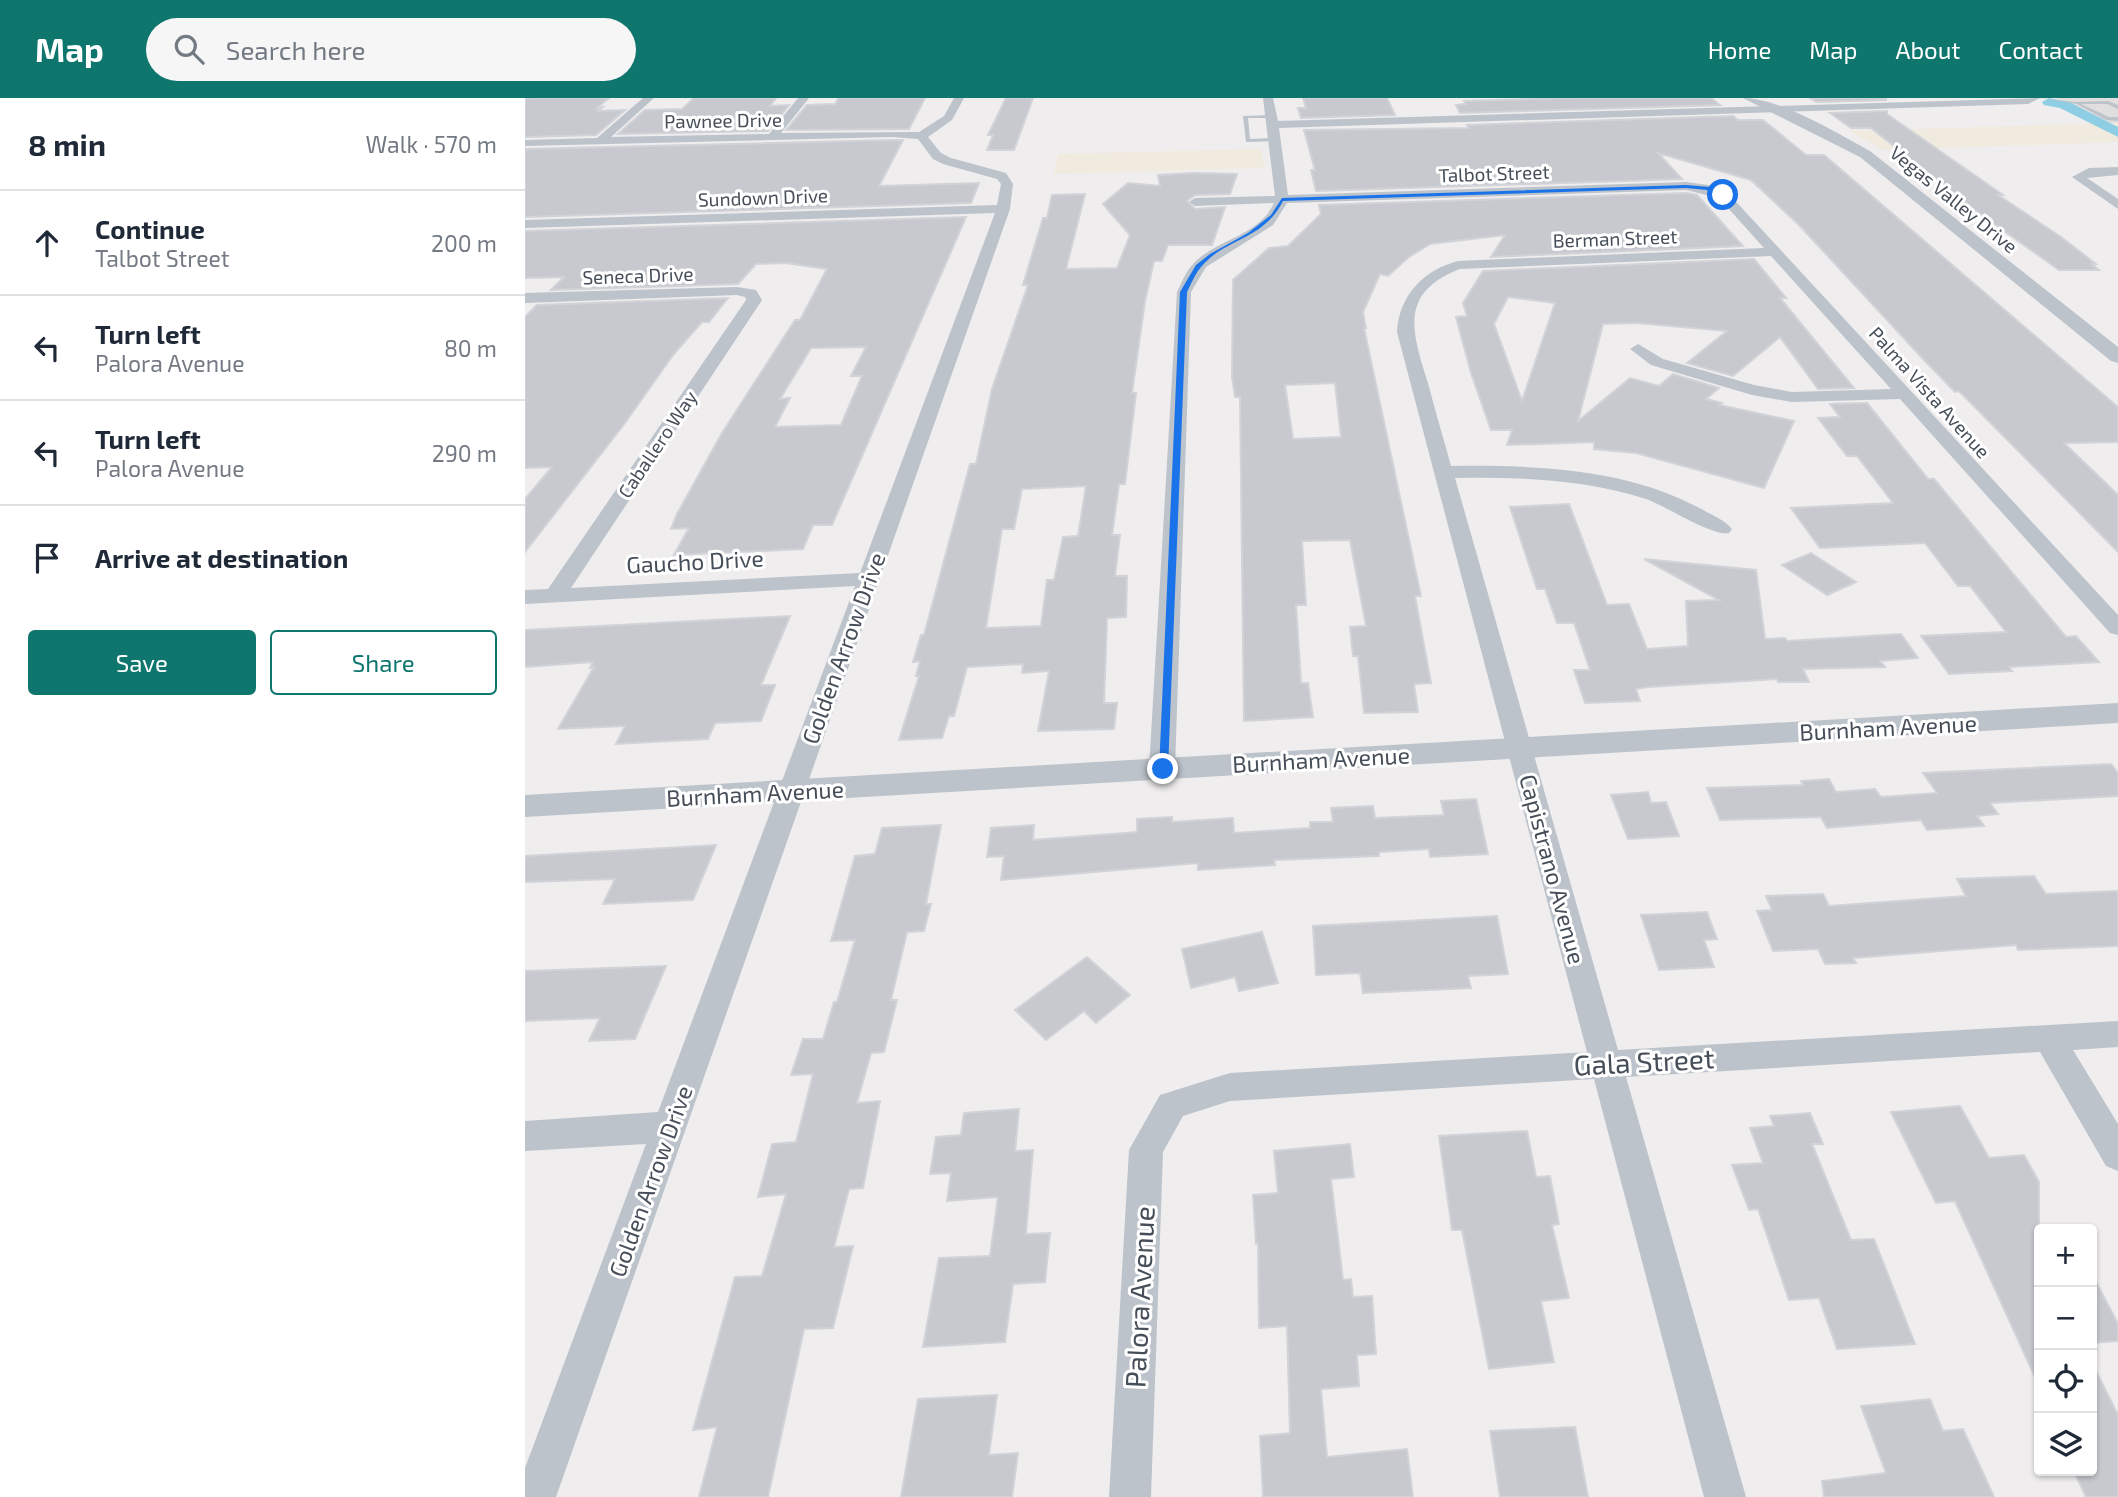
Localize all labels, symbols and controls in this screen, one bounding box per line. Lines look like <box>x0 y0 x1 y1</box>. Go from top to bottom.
search box <box>146 18 636 81</box>
text: Map <box>35 29 104 69</box>
icon: search <box>170 30 208 68</box>
text: Search here <box>226 34 365 65</box>
text: Home <box>1708 35 1771 64</box>
text: Map <box>1809 35 1857 64</box>
text: About <box>1895 35 1961 64</box>
text: Contact <box>1999 35 2083 64</box>
street label: Pawnee Drive <box>664 107 782 133</box>
text: 8 min <box>28 126 106 162</box>
text: Walk · 570 m <box>366 130 497 158</box>
street label: Vegas Valley Drive <box>1886 141 2022 257</box>
street label: Talbot Street <box>1438 160 1550 186</box>
route start <box>1707 179 1738 210</box>
street label: Sundown Drive <box>698 183 828 211</box>
text: Continue <box>95 213 205 244</box>
icon: ahead <box>28 224 66 262</box>
street label: Berman Street <box>1552 224 1678 252</box>
text: 200 m <box>431 229 497 257</box>
text: Talbot Street <box>95 244 230 272</box>
street label: Seneca Drive <box>582 262 694 288</box>
text: Turn left <box>95 318 201 349</box>
street label: Palma Vista Avenue <box>1865 321 1995 463</box>
icon: left <box>28 329 66 367</box>
text: 80 m <box>444 334 497 362</box>
text: Palora Avenue <box>95 349 245 377</box>
street label: Caballero Way <box>613 386 701 502</box>
text: Turn left <box>95 423 201 454</box>
icon: left <box>28 434 66 472</box>
text: 290 m <box>432 439 497 467</box>
text: Palora Avenue <box>95 454 245 482</box>
icon: arrive <box>28 539 66 577</box>
text: Arrive at destination <box>95 542 348 573</box>
street label: Gaucho Drive <box>626 543 764 579</box>
street label: Golden Arrow Drive <box>795 549 891 747</box>
button: Save <box>28 630 256 695</box>
button: Share <box>270 630 497 695</box>
street label: Burnham Avenue <box>1799 708 1977 746</box>
street label: Burnham Avenue <box>1232 740 1410 778</box>
route end <box>1147 753 1178 784</box>
street label: Capistrano Avenue <box>1514 771 1592 967</box>
street label: Burnham Avenue <box>666 774 844 812</box>
street label: Gala Street <box>1573 1040 1715 1082</box>
street label: Golden Arrow Drive <box>602 1082 698 1280</box>
street label: Palora Avenue <box>1117 1205 1161 1389</box>
map controls <box>2034 1224 2097 1476</box>
button: + <box>2034 1224 2097 1287</box>
button: − <box>2034 1287 2097 1350</box>
button: locate <box>2034 1350 2097 1413</box>
button: layers <box>2034 1413 2097 1476</box>

